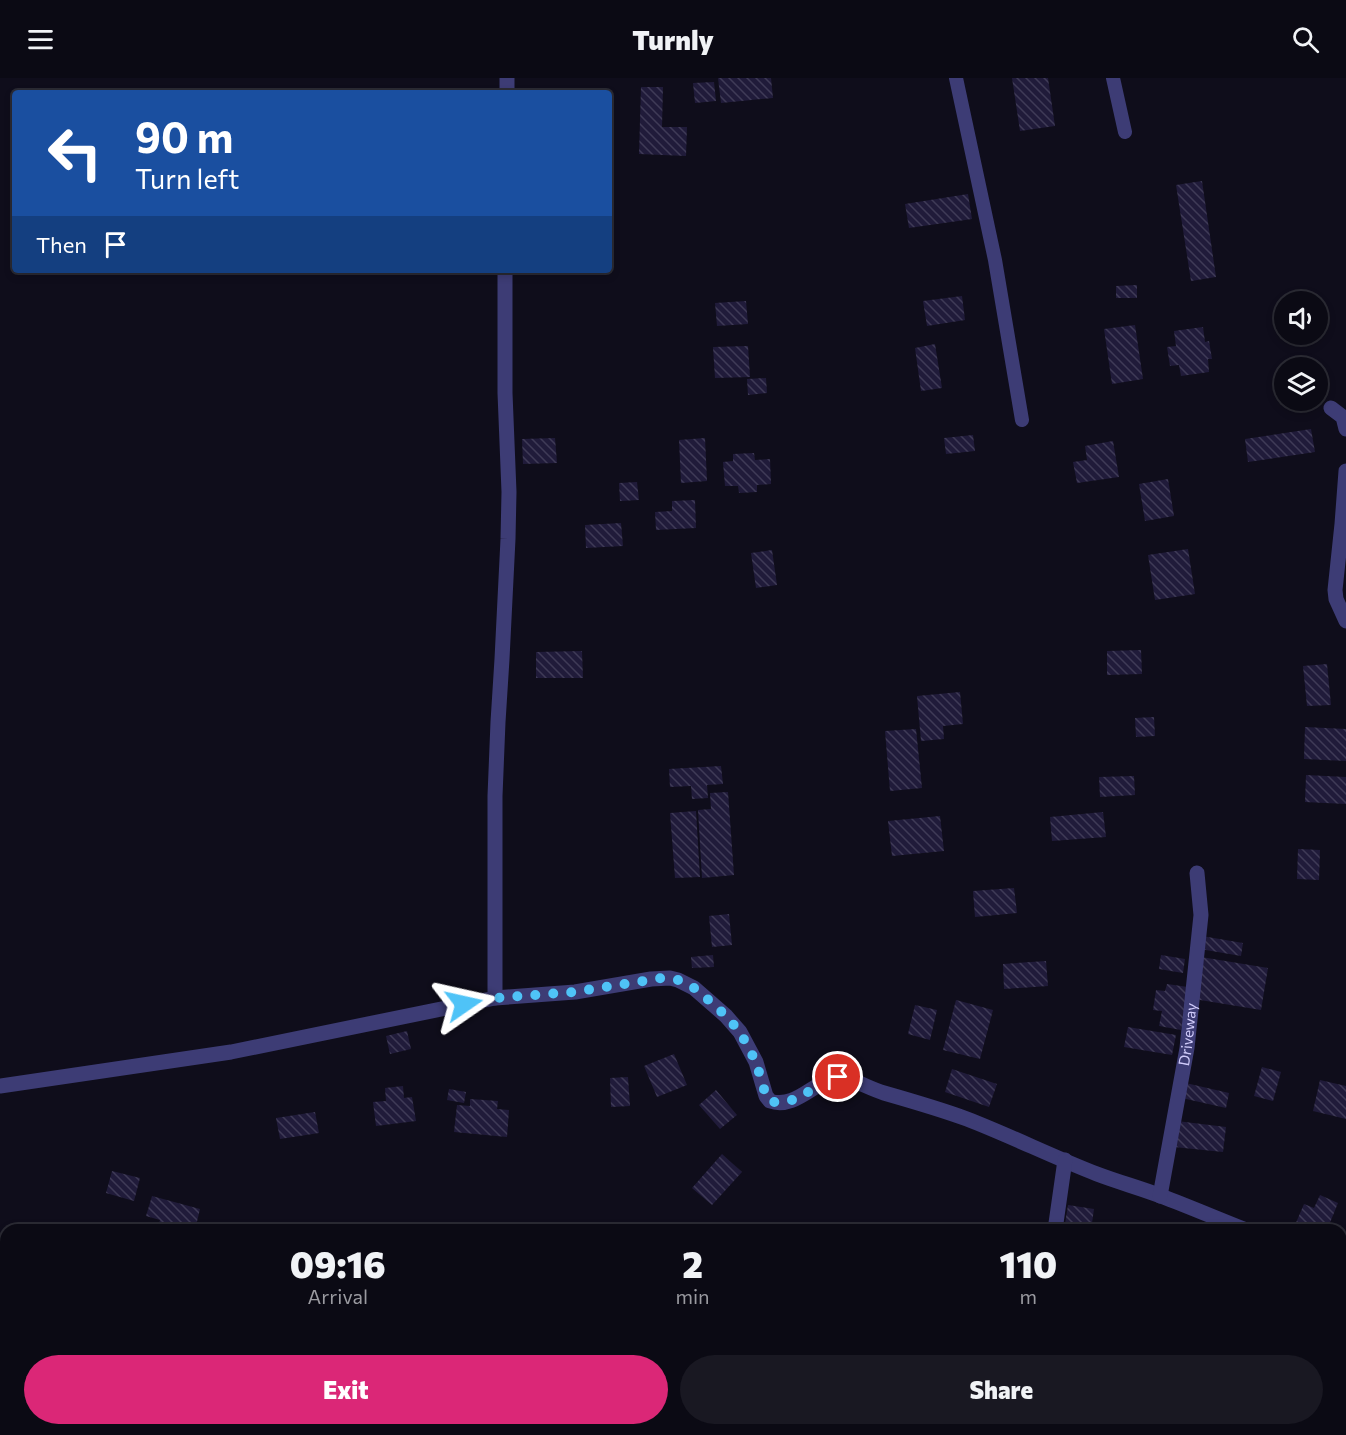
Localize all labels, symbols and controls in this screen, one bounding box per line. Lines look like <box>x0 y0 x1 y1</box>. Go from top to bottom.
icon: menu <box>24 23 57 56</box>
text: Turnly <box>632 23 714 56</box>
icon: search <box>1289 23 1322 56</box>
text: 90 m <box>135 110 234 162</box>
icon: left <box>36 114 114 192</box>
text: Turn left <box>135 162 239 195</box>
icon: arrive <box>99 228 132 261</box>
text: Then <box>36 231 87 258</box>
map controls <box>1274 291 1328 411</box>
button: sound <box>1274 291 1328 345</box>
button: layers <box>1274 357 1328 411</box>
position arrow <box>432 972 496 1036</box>
street label: Driveway <box>1174 1002 1200 1067</box>
pin <box>812 1051 863 1102</box>
icon: arrive <box>821 1060 854 1093</box>
text: 09:16 <box>290 1241 386 1285</box>
text: 2 <box>682 1241 703 1285</box>
text: 110 <box>999 1241 1057 1285</box>
text: Arrival <box>307 1284 368 1308</box>
text: min <box>676 1284 710 1308</box>
text: m <box>1020 1284 1037 1308</box>
button: Exit <box>24 1355 668 1424</box>
button: Share <box>680 1355 1323 1424</box>

